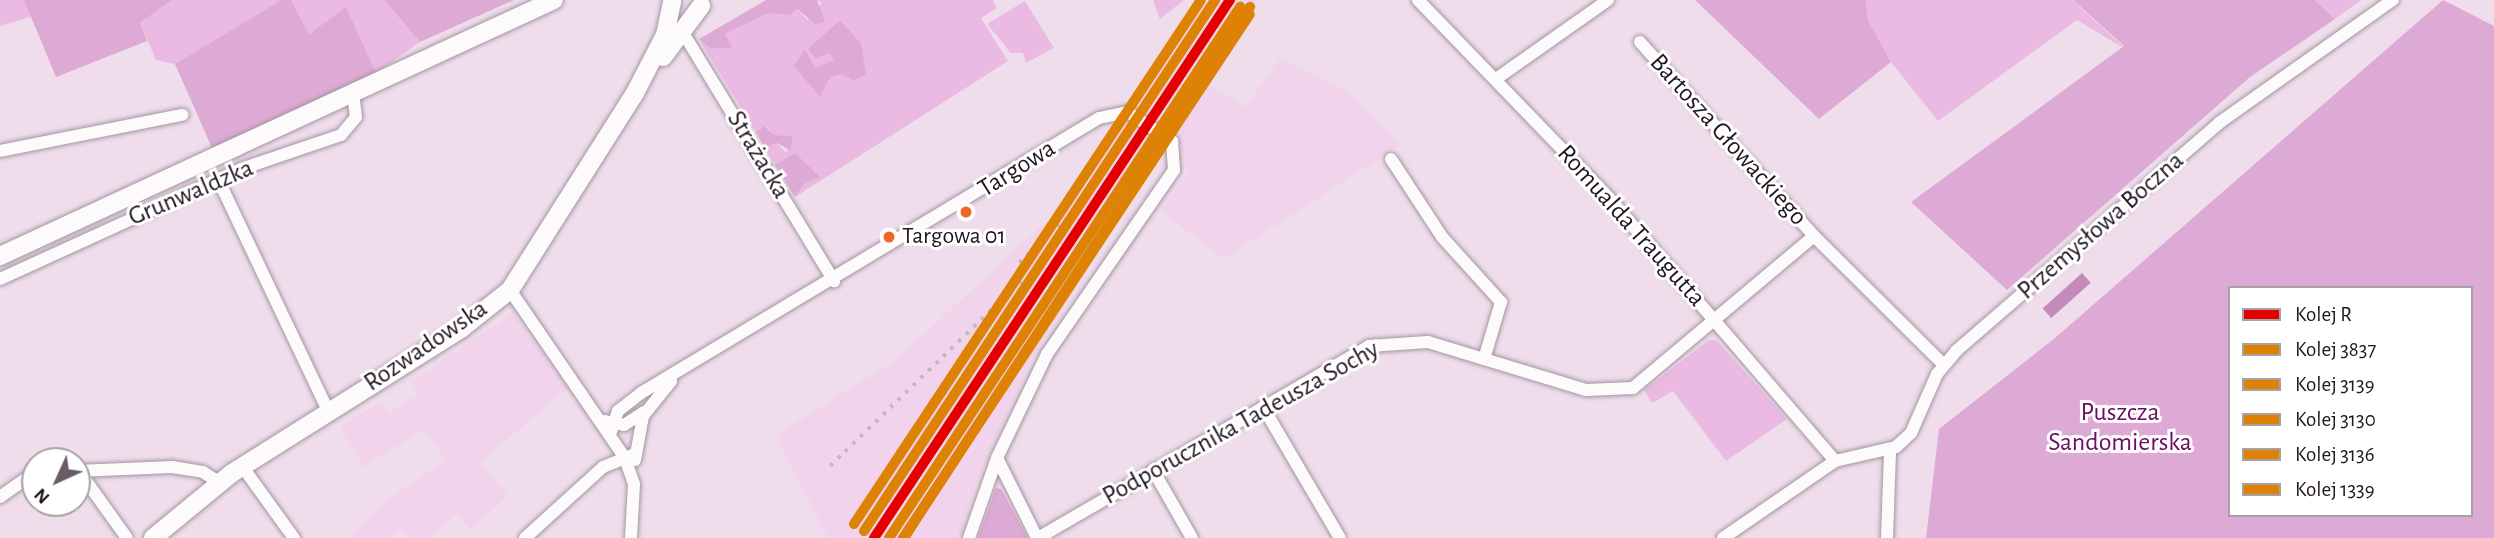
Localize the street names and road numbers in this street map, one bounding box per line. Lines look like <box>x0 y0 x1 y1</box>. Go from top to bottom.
street label: Bartosza Głowackiego <box>1643 48 1813 232</box>
street label: Strażacka <box>720 105 796 205</box>
street label: Targowa <box>973 133 1061 205</box>
street label: Romualda Traugutta <box>1550 139 1712 313</box>
street label: Przemysłowa Boczna <box>2011 145 2191 307</box>
street label: Grunwaldzka <box>124 153 258 233</box>
street label: Rozwadowska <box>358 293 494 399</box>
street label: Podporucznika Tadeusza Sochy <box>1097 334 1385 512</box>

